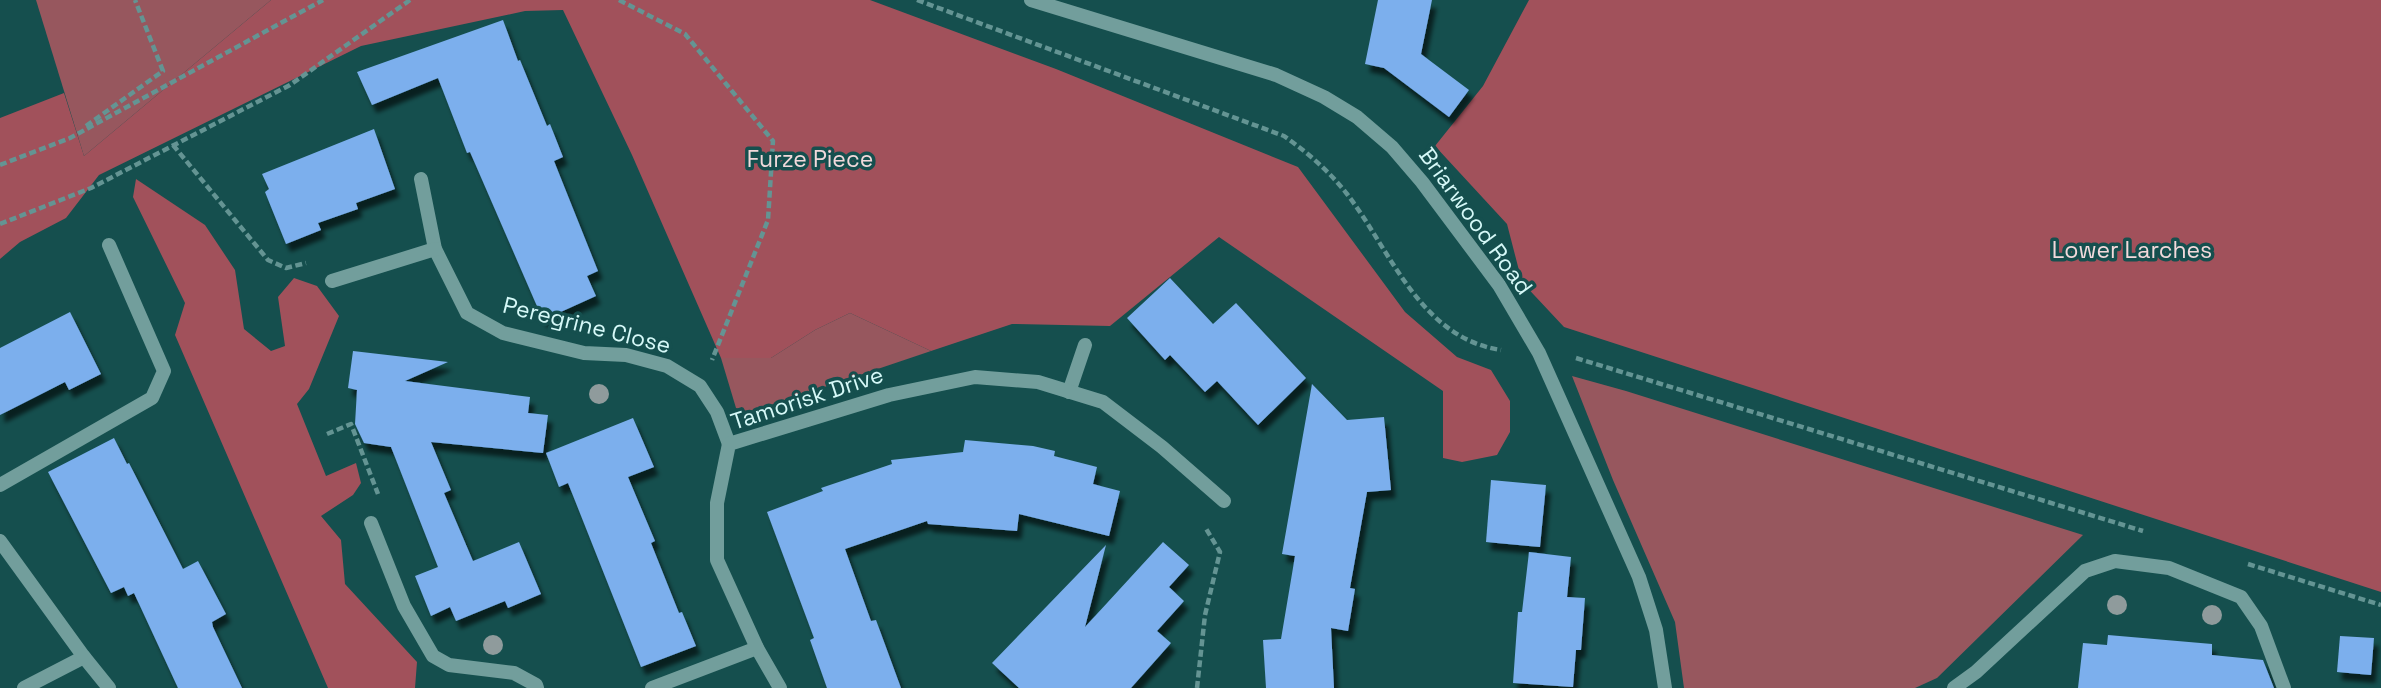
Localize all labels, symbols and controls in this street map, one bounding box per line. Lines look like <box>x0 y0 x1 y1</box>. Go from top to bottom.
street label: Briarwood Road <box>1412 141 1540 301</box>
park label: Furze Piece <box>747 144 873 174</box>
park label: Lower Larches <box>2052 235 2212 265</box>
street label: Peregrine Close <box>500 290 674 360</box>
street label: Tamorisk Drive <box>727 359 887 437</box>

